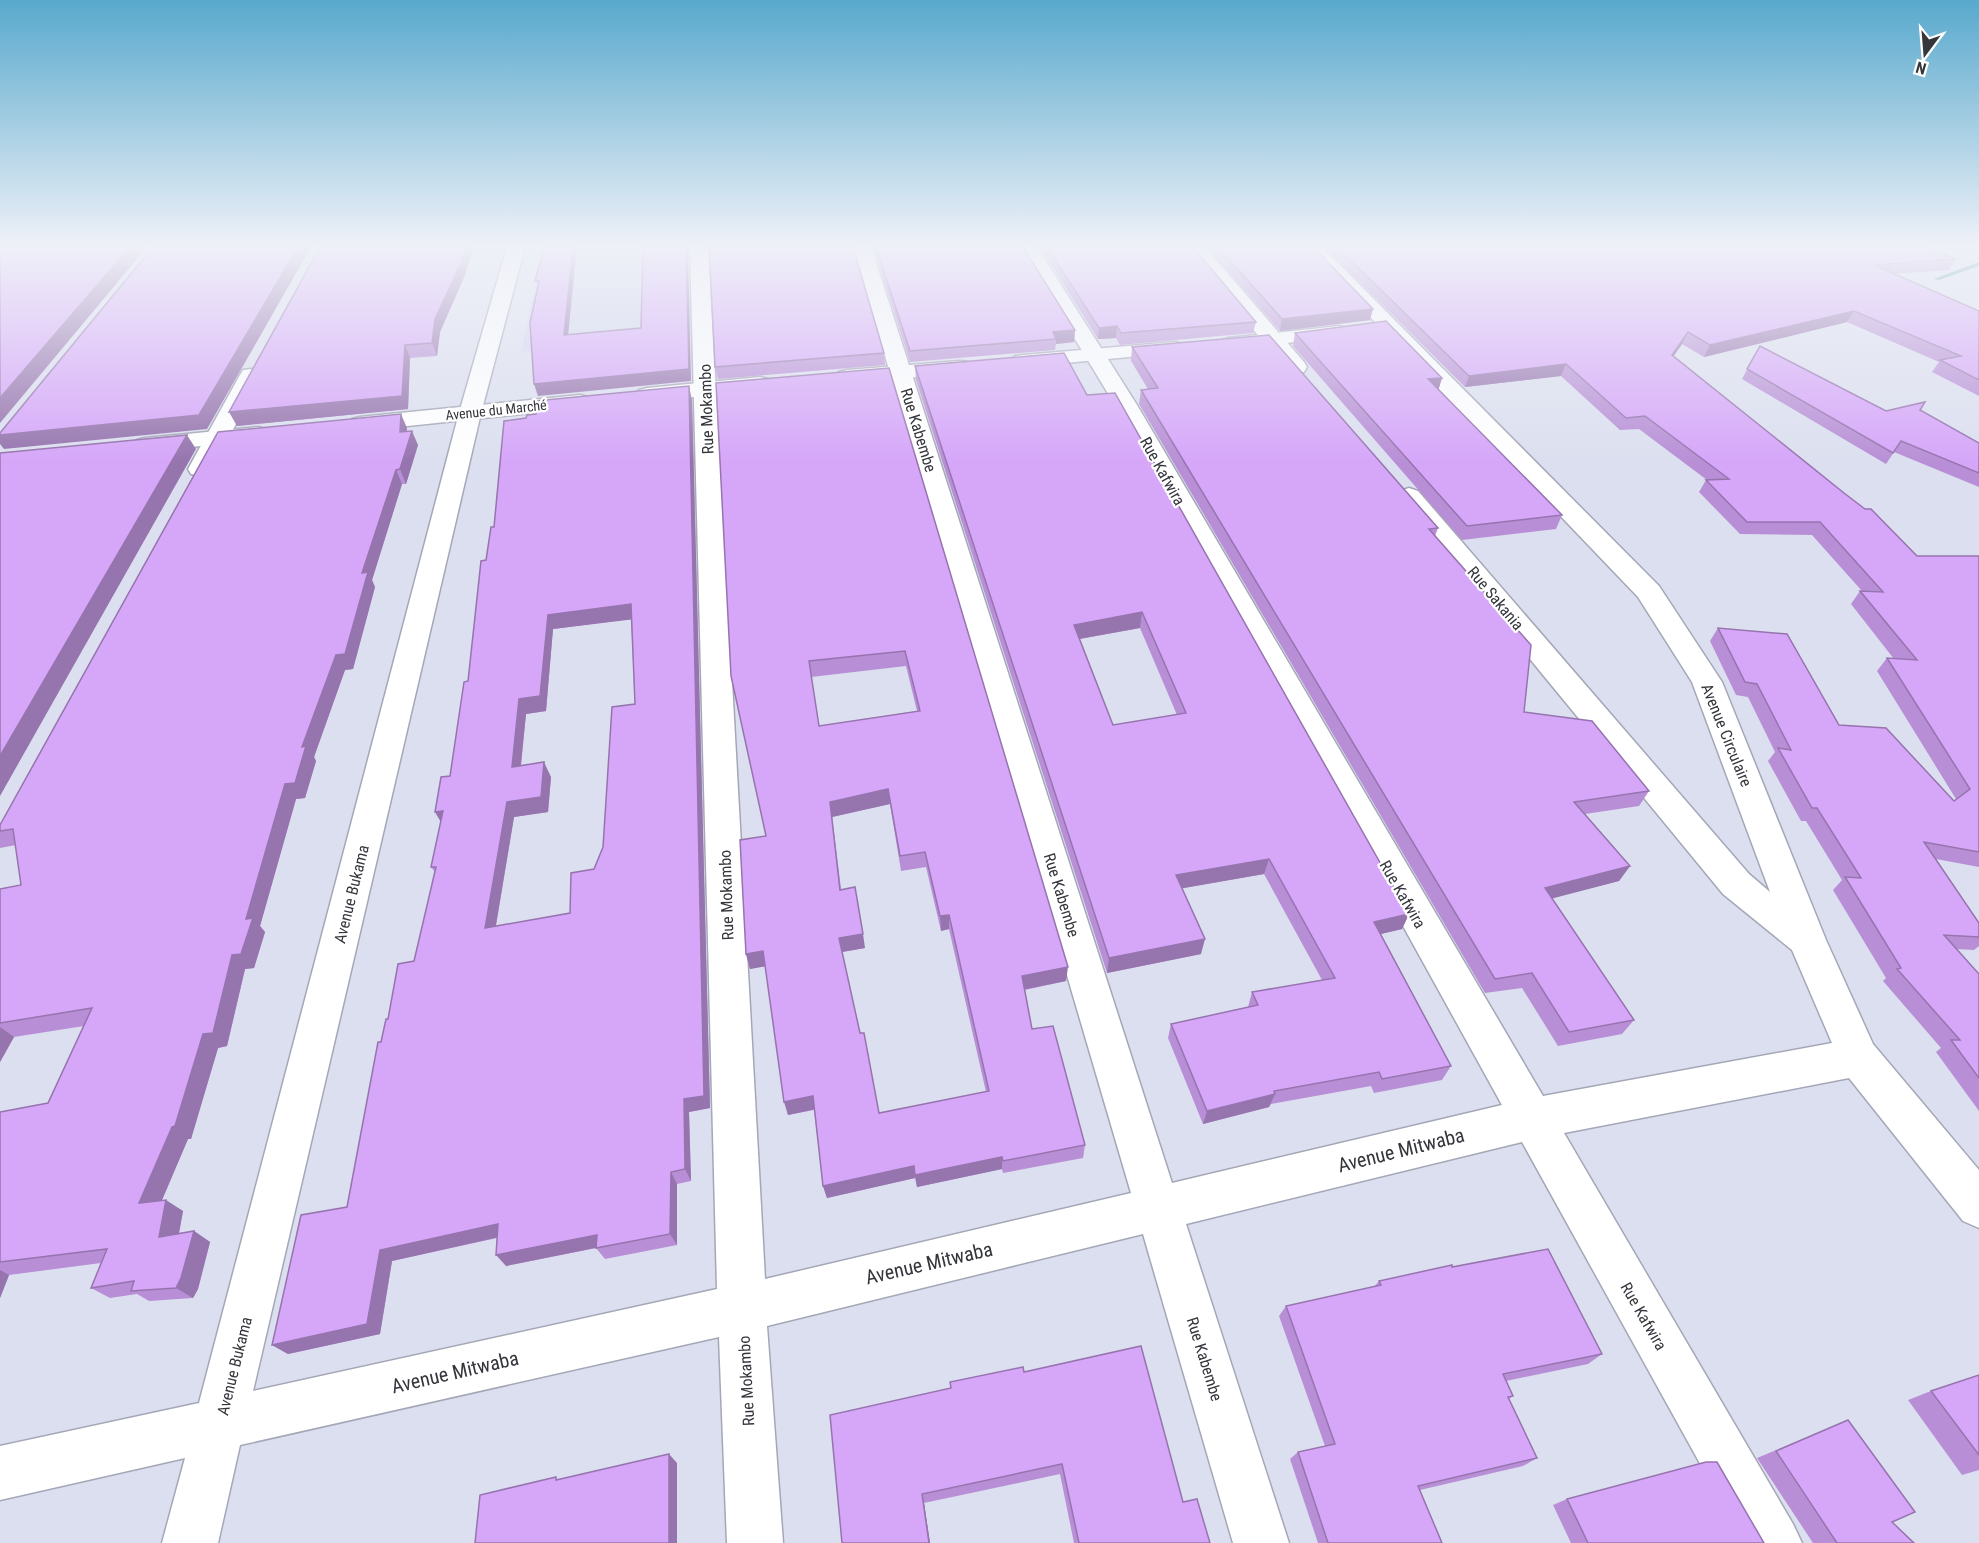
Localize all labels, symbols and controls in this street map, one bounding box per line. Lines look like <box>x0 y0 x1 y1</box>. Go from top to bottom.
north arrow <box>1895 24 1955 84</box>
text: N <box>1914 57 1928 78</box>
street label: Rue Mokambo <box>695 363 718 454</box>
street label: Rue Kabembe <box>897 386 940 474</box>
street label: Avenue du Marché <box>445 397 548 423</box>
street label: Rue Kafwira <box>1136 434 1189 509</box>
street label: Rue Sakania <box>1463 563 1528 634</box>
street label: Avenue Circulaire <box>1697 681 1756 790</box>
street label: Avenue Bukama <box>330 843 373 945</box>
street label: Rue Mokambo <box>715 849 738 940</box>
street label: Rue Kabembe <box>1040 851 1083 939</box>
street label: Rue Kafwira <box>1376 857 1430 932</box>
street label: Avenue Mitwaba <box>1335 1123 1467 1177</box>
street label: Avenue Mitwaba <box>863 1237 995 1289</box>
street label: Rue Kafwira <box>1617 1279 1671 1354</box>
street label: Avenue Bukama <box>213 1315 256 1417</box>
street label: Rue Kabembe <box>1183 1315 1226 1403</box>
street label: Rue Mokambo <box>735 1335 758 1427</box>
street label: Avenue Mitwaba <box>389 1346 521 1398</box>

